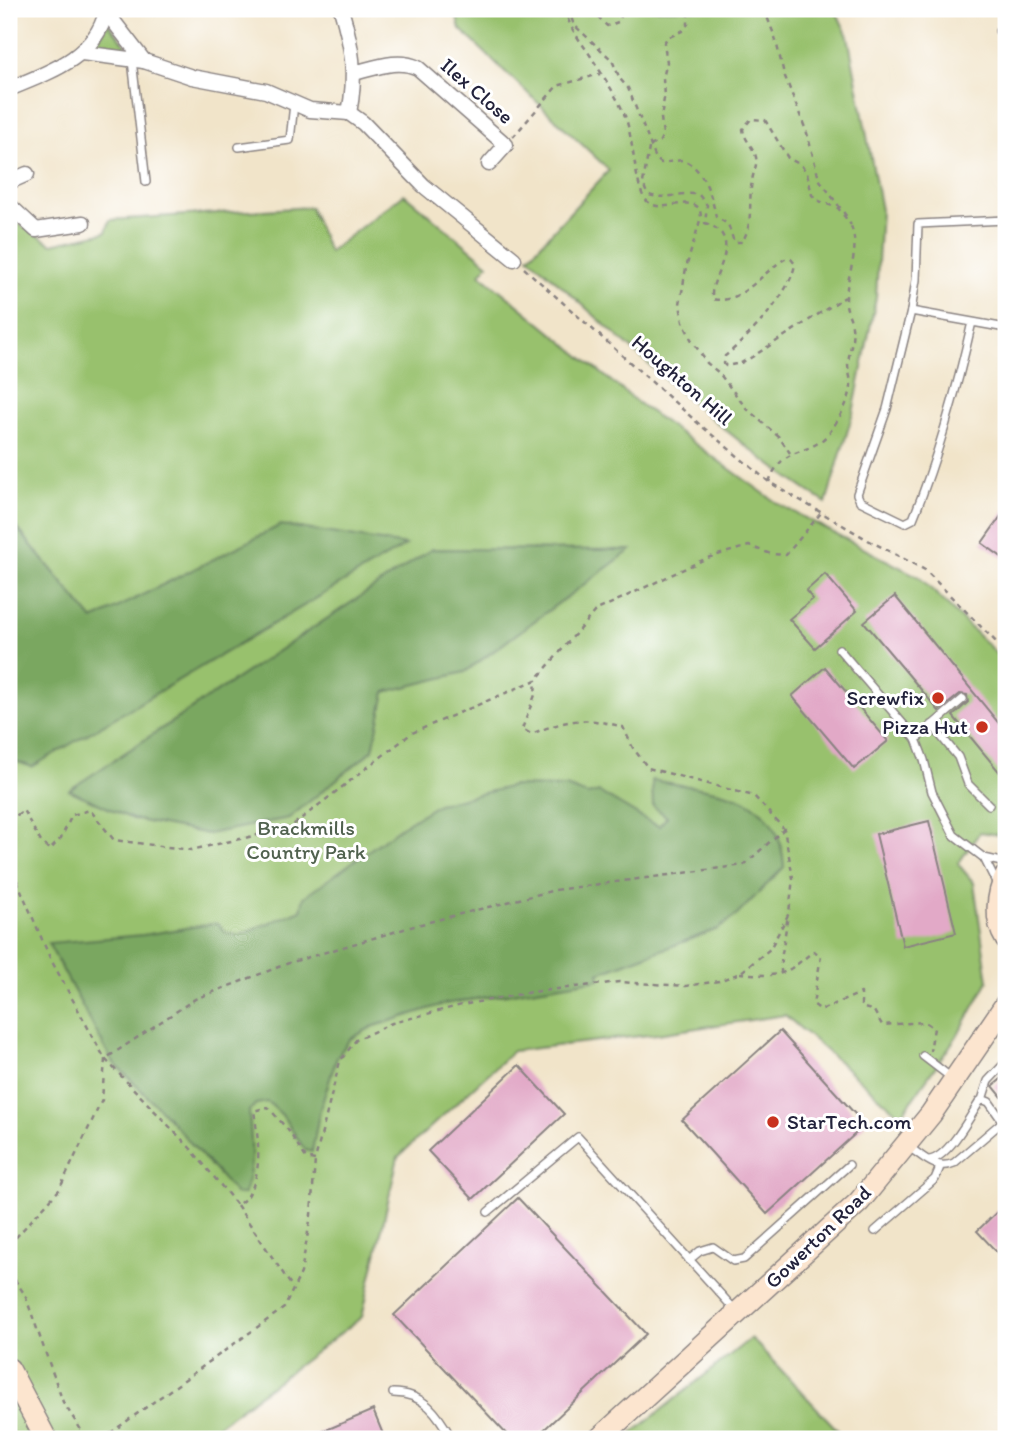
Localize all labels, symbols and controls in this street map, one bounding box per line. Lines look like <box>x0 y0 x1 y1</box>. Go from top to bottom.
street label: Ilex Close <box>436 52 519 129</box>
street label: Houghton Hill <box>627 329 738 430</box>
place label: Screwfix <box>846 685 925 710</box>
marker: Screwfix <box>930 690 946 706</box>
place label: Pizza Hut <box>882 714 968 739</box>
marker: Pizza Hut <box>974 719 990 735</box>
park label: Brackmills Country Park <box>246 815 366 864</box>
place label: StarTech.com <box>787 1109 912 1134</box>
marker: StarTech.com <box>765 1114 781 1130</box>
street label: Gowerton Road <box>760 1180 876 1293</box>

